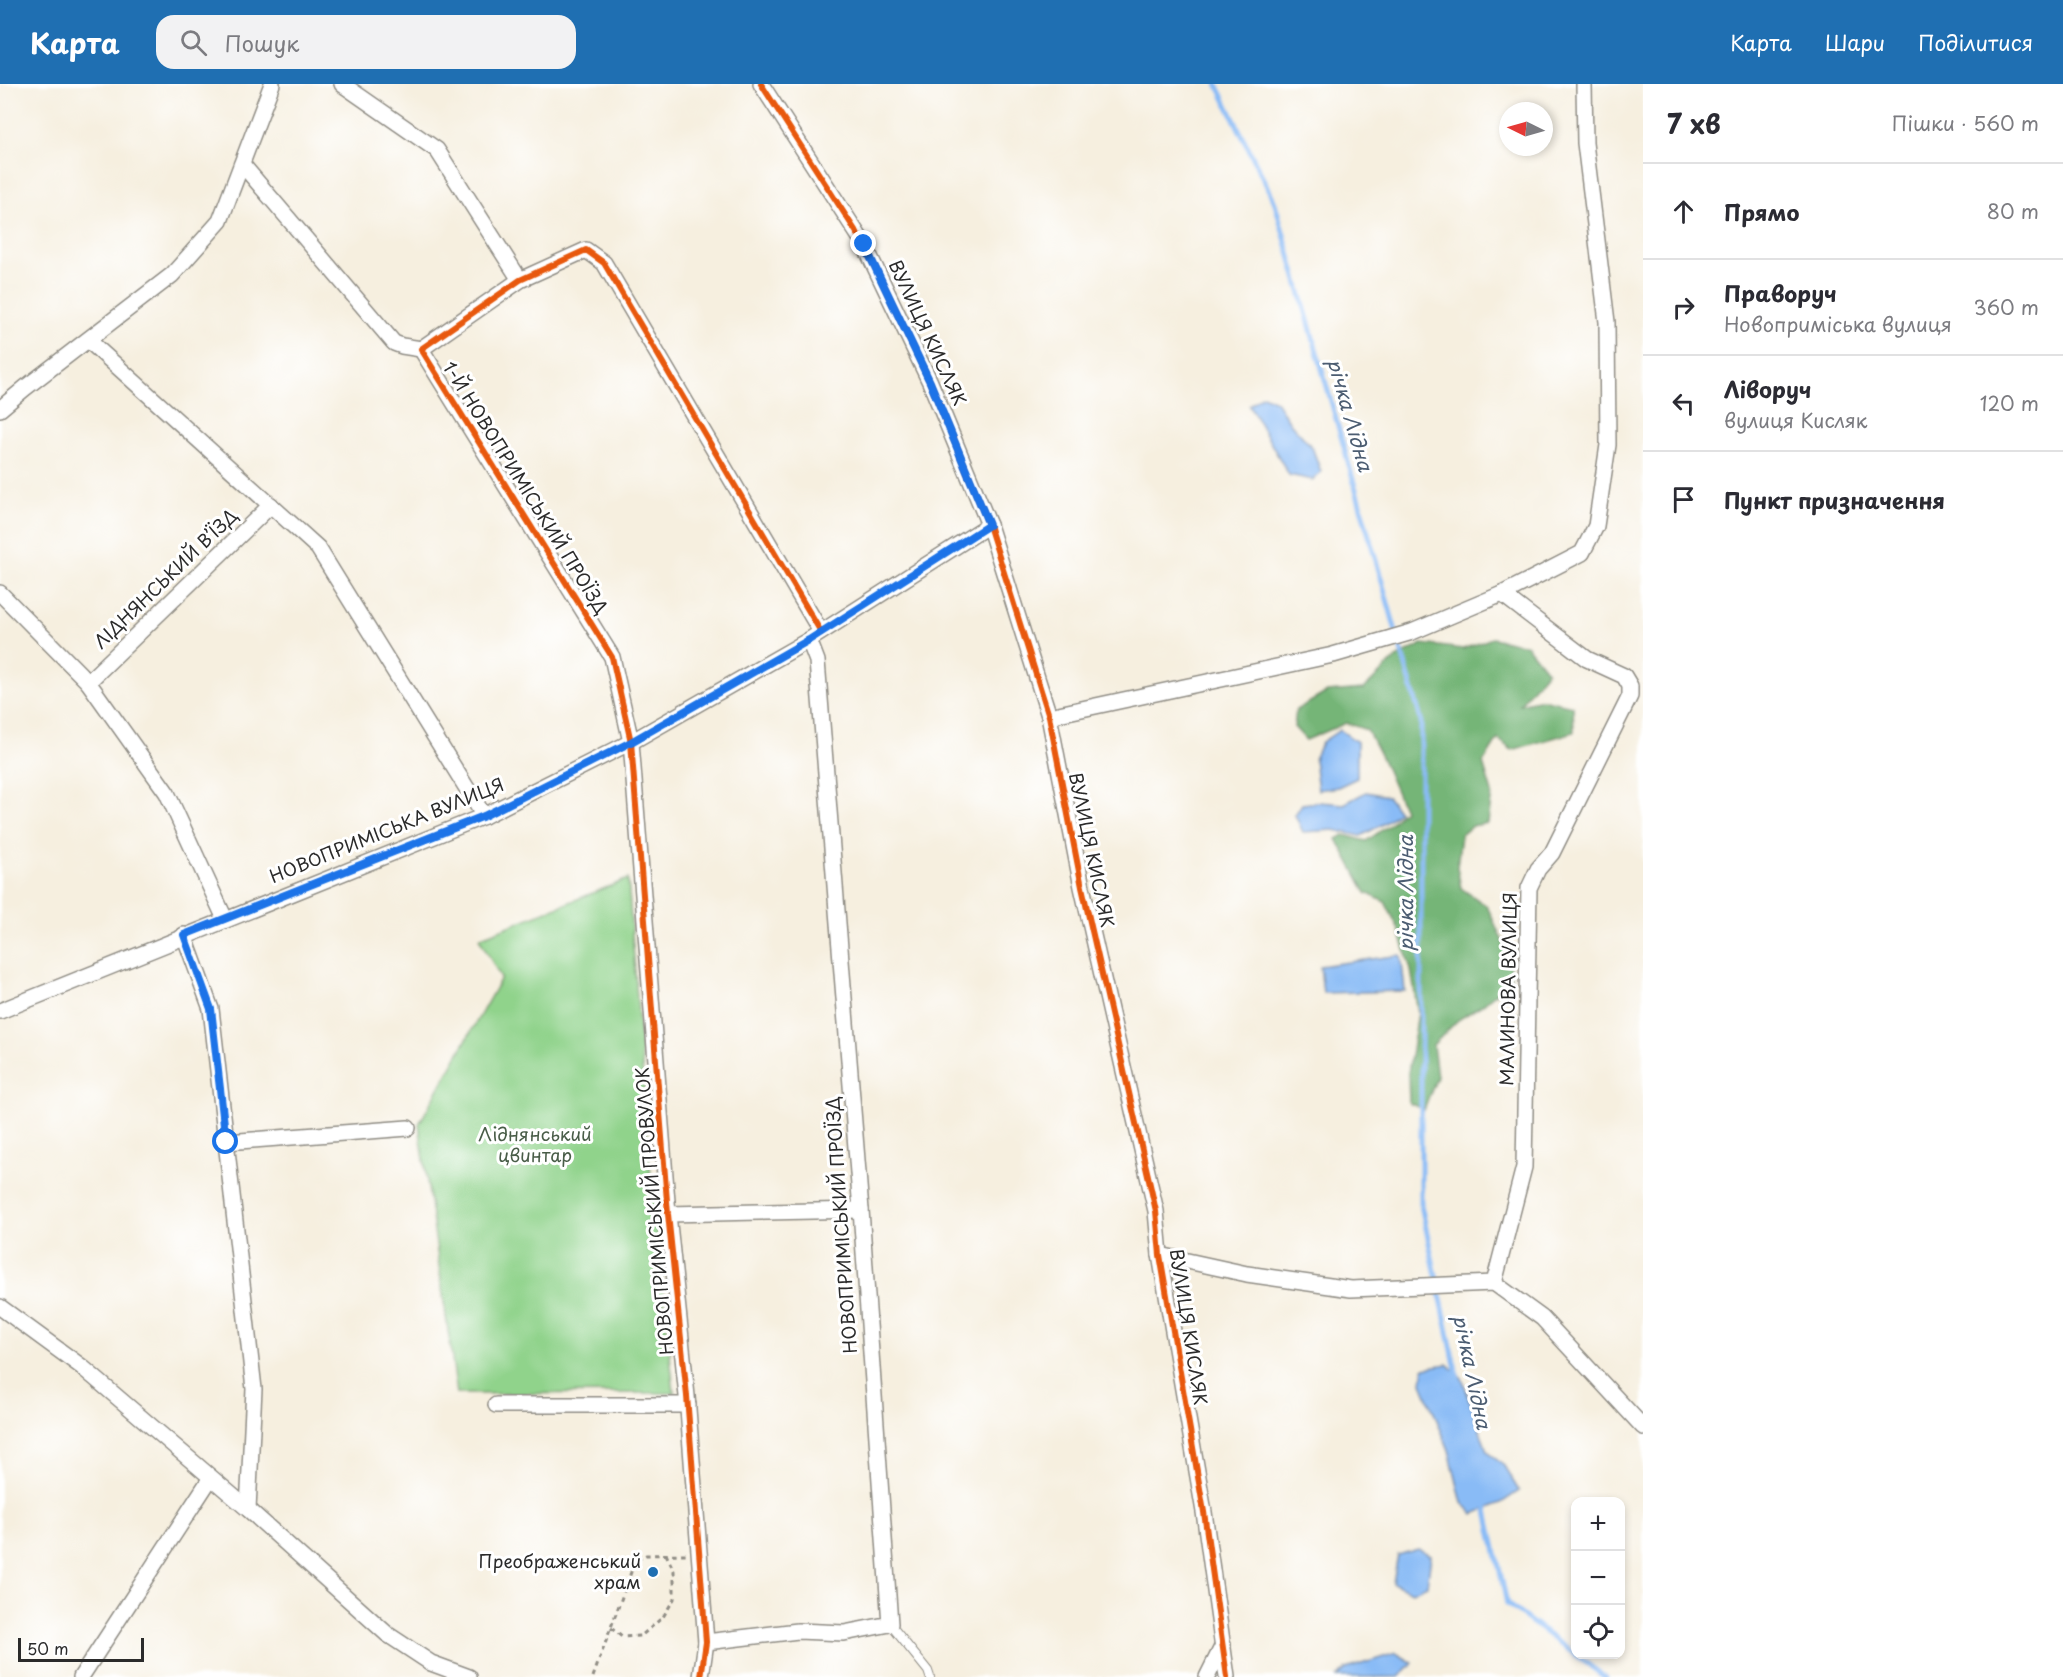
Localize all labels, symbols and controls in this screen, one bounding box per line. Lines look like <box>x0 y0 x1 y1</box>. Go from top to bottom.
search box <box>156 15 576 69</box>
text: Карта <box>30 21 120 64</box>
icon: search <box>177 26 210 59</box>
text: Пошук <box>225 26 299 59</box>
text: Карта <box>1730 26 1792 58</box>
text: Шари <box>1825 26 1885 58</box>
text: Поділитися <box>1918 26 2033 58</box>
north arrow <box>1499 102 1553 156</box>
text: 7 хв <box>1667 104 1721 143</box>
text: Пішки · 560 m <box>1892 108 2039 138</box>
icon: ahead <box>1667 195 1700 228</box>
text: Прямо <box>1724 195 1799 228</box>
text: 80 m <box>1987 196 2039 226</box>
route end <box>850 230 876 256</box>
street label: ВУЛИЦЯ КИСЛЯК <box>883 255 974 410</box>
text: Праворуч <box>1724 276 1837 309</box>
icon: right <box>1667 291 1700 324</box>
text: 360 m <box>1973 292 2039 322</box>
text: Новоприміська вулиця <box>1724 309 1952 339</box>
water label: річка Лідна <box>1321 355 1381 475</box>
street label: 1-Й НОВОПРИМІСЬКИЙ ПРОЇЗД <box>437 356 616 619</box>
text: Ліворуч <box>1724 372 1811 405</box>
icon: left <box>1667 387 1700 420</box>
text: 120 m <box>1980 388 2039 418</box>
text: вулиця Кисляк <box>1724 405 1867 435</box>
icon: arrive <box>1667 483 1700 516</box>
text: Пункт призначення <box>1724 483 1945 516</box>
street label: ЛІДНЯНСЬКИЙ В’ЇЗД <box>87 502 243 654</box>
street label: НОВОПРИМІСЬКА ВУЛИЦЯ <box>265 770 508 889</box>
street label: ВУЛИЦЯ КИСЛЯК <box>1063 770 1122 930</box>
water label: річка Лідна <box>1390 835 1420 951</box>
street label: МАЛИНОВА ВУЛИЦЯ <box>1492 892 1523 1086</box>
street label: НОВОПРИМІСЬКИЙ ПРОВУЛОК <box>627 1066 680 1356</box>
street label: НОВОПРИМІСЬКИЙ ПРОЇЗД <box>818 1096 863 1354</box>
park label: Ліднянський цвинтар <box>478 1120 592 1168</box>
route start <box>212 1128 238 1154</box>
street label: ВУЛИЦЯ КИСЛЯК <box>1164 1247 1215 1407</box>
water label: річка Лідна <box>1446 1312 1500 1432</box>
map controls <box>1571 1497 1625 1659</box>
button: + <box>1571 1497 1625 1551</box>
place label: Преображенський храм <box>479 1547 641 1595</box>
button: − <box>1571 1551 1625 1605</box>
marker: Преображенський храм <box>646 1565 660 1579</box>
button: locate <box>1571 1605 1625 1659</box>
scale bar <box>18 1635 144 1662</box>
text: 50 m <box>27 1636 68 1660</box>

